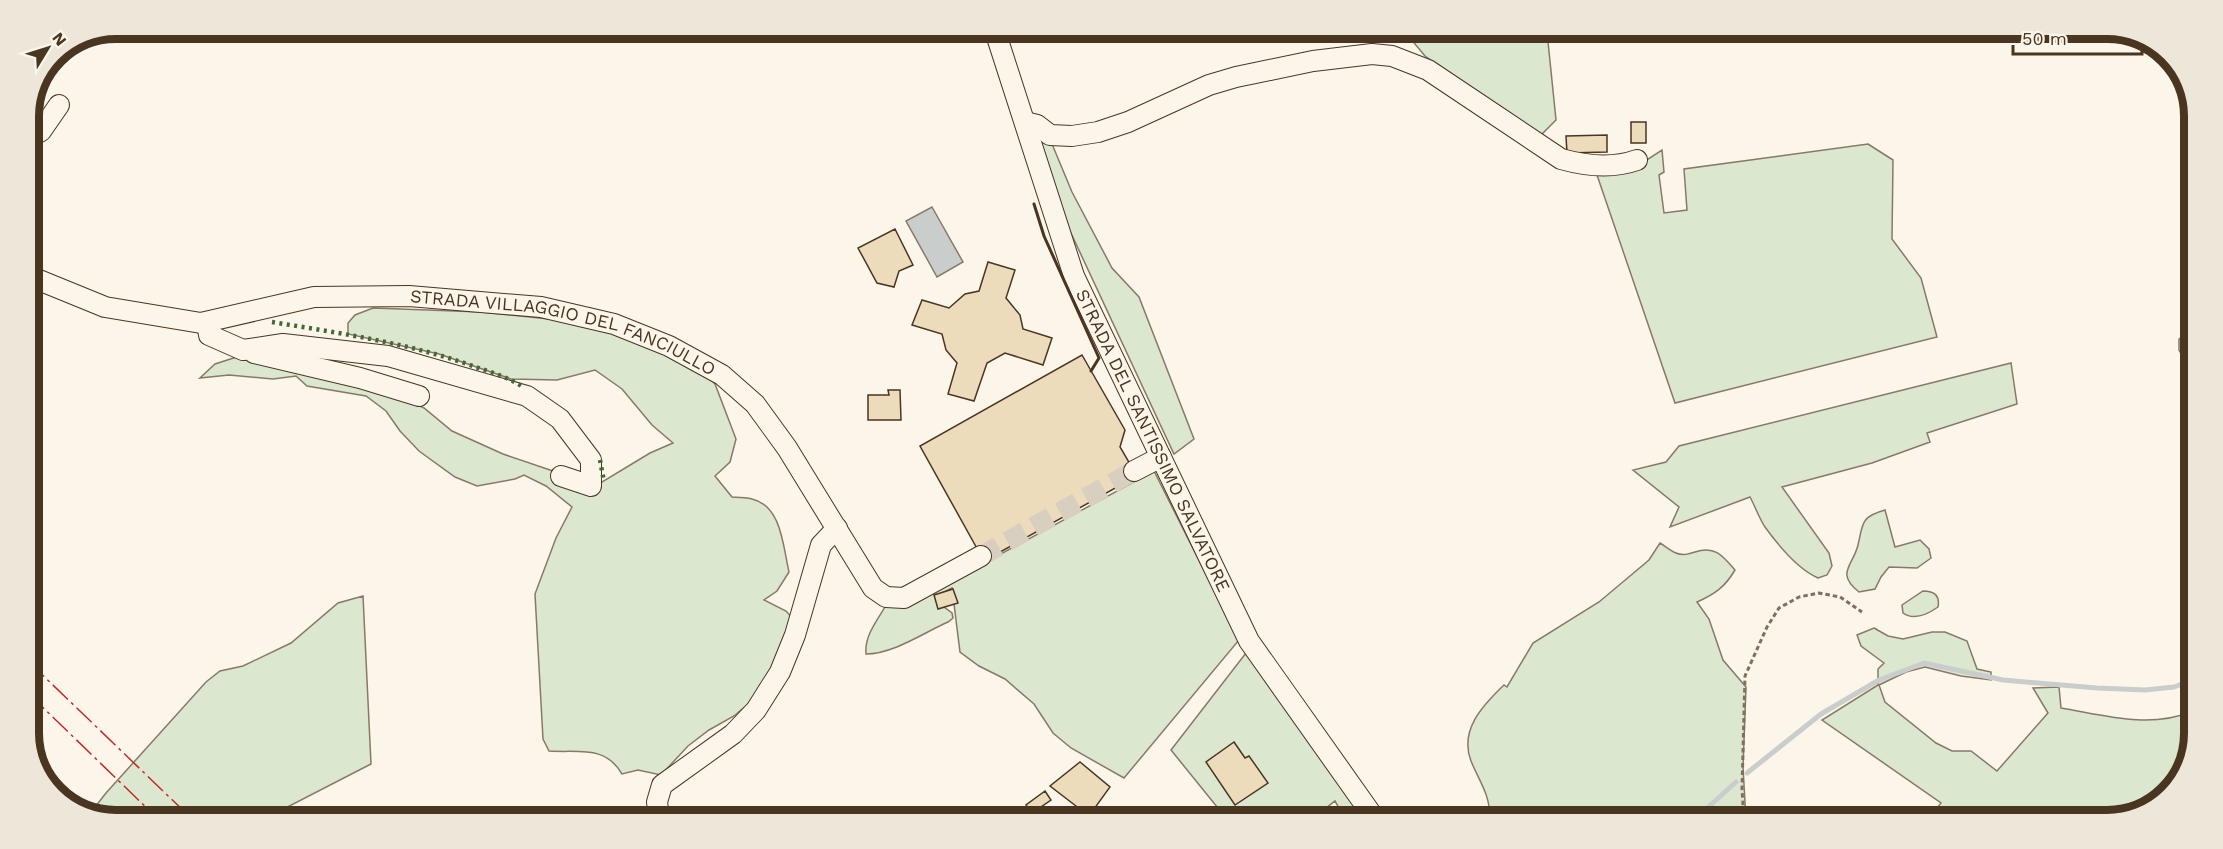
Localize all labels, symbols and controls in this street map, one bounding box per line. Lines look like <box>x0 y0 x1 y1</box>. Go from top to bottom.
north arrow <box>18 18 78 78</box>
scale bar <box>2013 18 2142 56</box>
text: 50 m <box>2022 28 2067 49</box>
text: N <box>48 29 71 50</box>
street label: STRADA VILLAGGIO DEL FANCIULLO <box>409 285 719 379</box>
street label: STRADA DEL SANTISSIMO SALVATORE <box>1072 286 1235 595</box>

